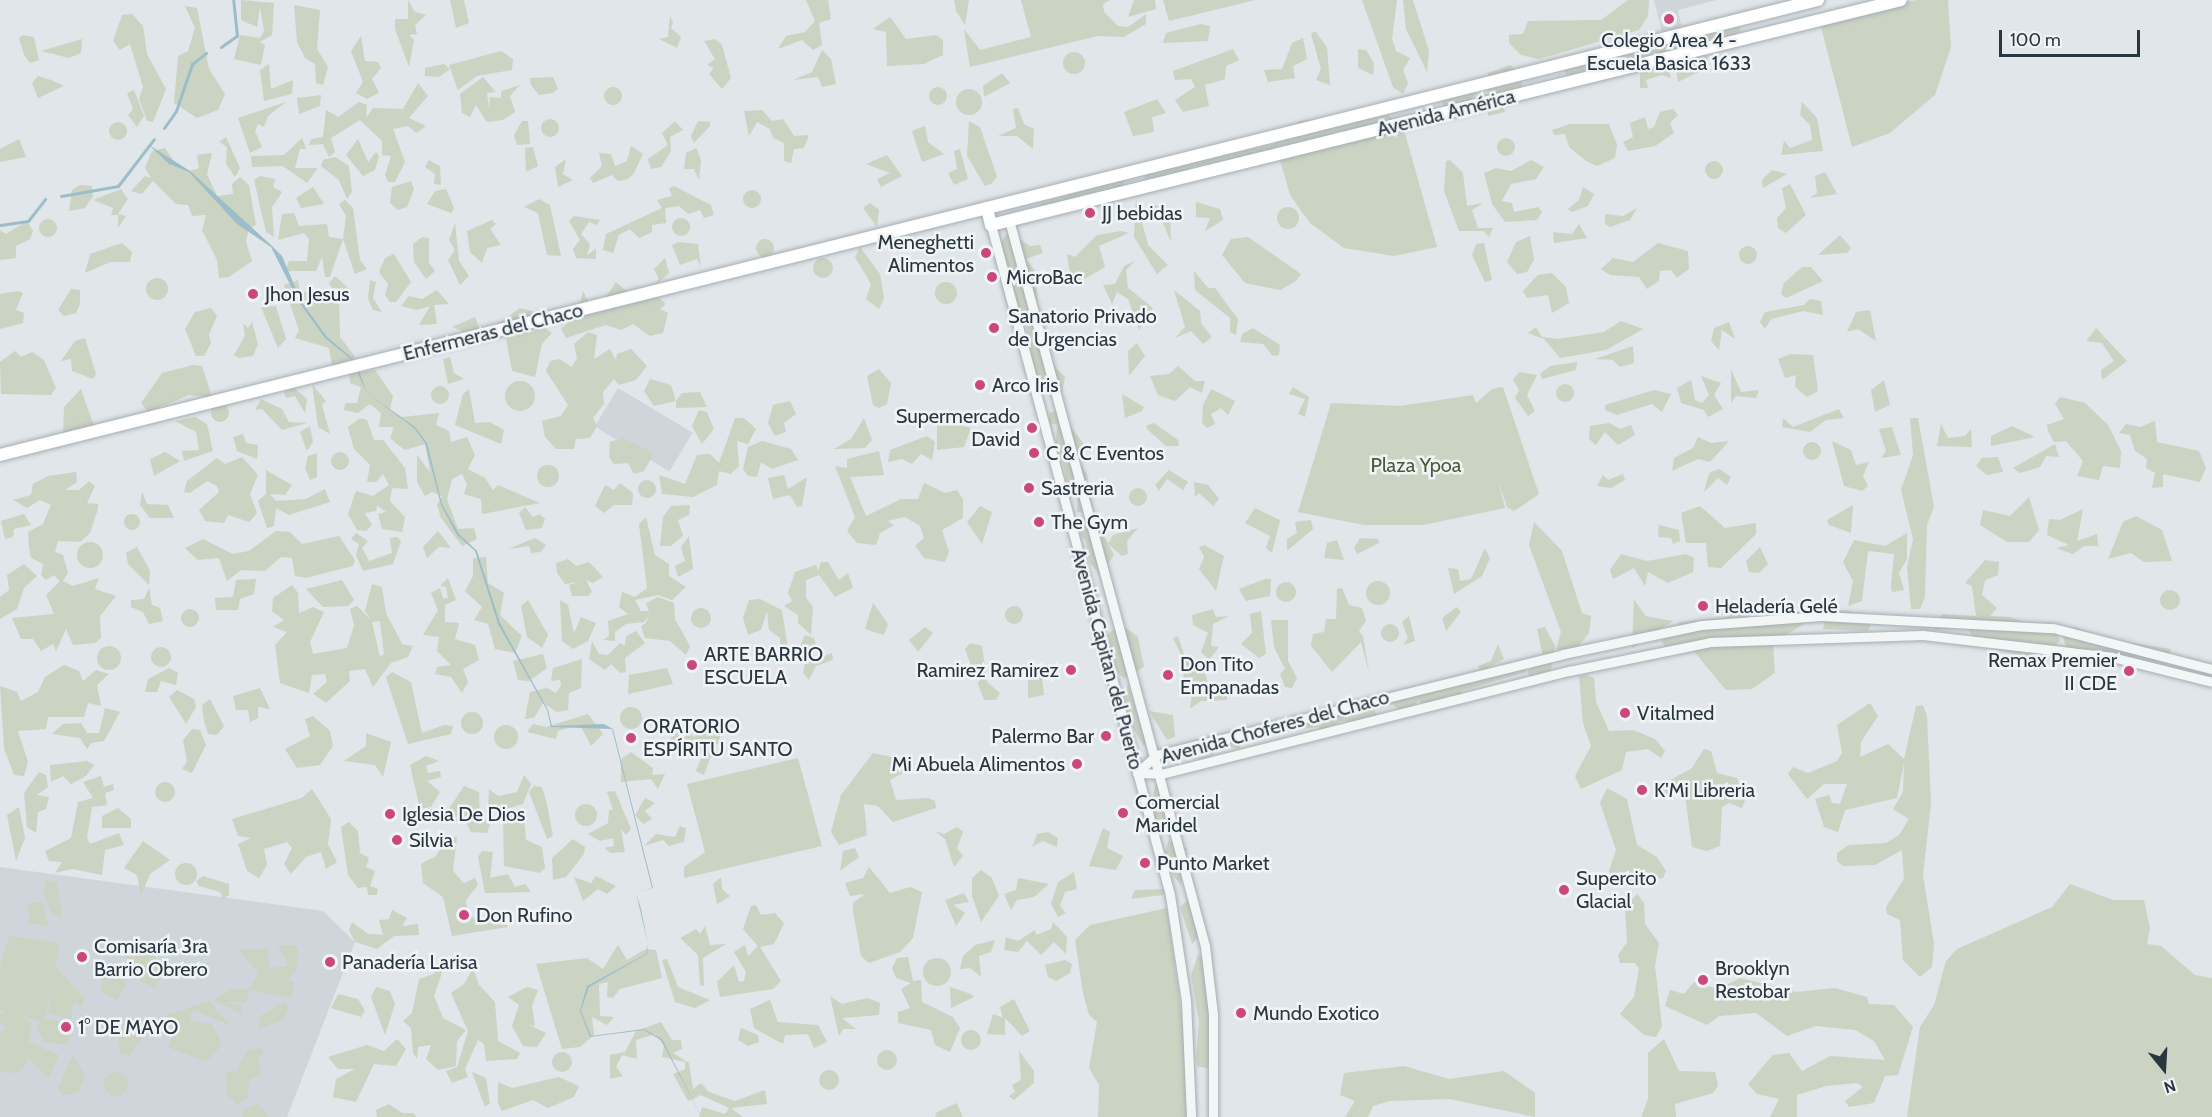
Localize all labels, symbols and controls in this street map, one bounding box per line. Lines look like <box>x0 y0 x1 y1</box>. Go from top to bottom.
marker: Colegio Area 4 - Escuela Basica 1633 <box>1662 12 1676 26</box>
scale bar <box>2002 18 2143 56</box>
place label: Colegio Area 4 - Escuela Basica 1633 <box>1587 28 1751 75</box>
text: 100 m <box>2010 29 2061 51</box>
street label: Avenida América <box>1374 84 1518 142</box>
place label: JJ bebidas <box>1102 201 1182 225</box>
marker: JJ bebidas <box>1083 206 1097 220</box>
place label: Meneghetti Alimentos <box>878 230 974 277</box>
marker: Meneghetti Alimentos <box>979 246 993 260</box>
place label: MicroBac <box>1006 265 1083 289</box>
marker: MicroBac <box>983 268 1001 286</box>
place label: Jhon Jesus <box>265 282 350 306</box>
marker: Jhon Jesus <box>246 287 260 301</box>
street label: Enfermeras del Chaco <box>401 298 585 366</box>
place label: Sanatorio Privado de Urgencias <box>1008 304 1157 351</box>
marker: Sanatorio Privado de Urgencias <box>985 319 1003 337</box>
place label: Arco Iris <box>992 373 1059 397</box>
marker: Arco Iris <box>973 378 987 392</box>
place label: Supermercado David <box>896 404 1020 451</box>
marker: Supermercado David <box>1025 421 1039 435</box>
place label: C & C Eventos <box>1046 441 1164 465</box>
marker: C & C Eventos <box>1027 446 1041 460</box>
park label: Plaza Ypoa <box>1371 453 1461 477</box>
place label: Sastreria <box>1041 476 1114 500</box>
marker: Sastreria <box>1022 481 1036 495</box>
place label: The Gym <box>1051 510 1128 534</box>
marker: The Gym <box>1032 515 1046 529</box>
street label: Avenida Capitan del Puerto <box>1066 546 1148 772</box>
place label: Heladería Gelé <box>1715 594 1838 618</box>
marker: Heladería Gelé <box>1696 599 1710 613</box>
place label: ARTE BARRIO ESCUELA <box>704 642 823 689</box>
place label: Remax Premier II CDE <box>1988 648 2117 695</box>
place label: Don Tito Empanadas <box>1180 652 1279 699</box>
marker: ARTE BARRIO ESCUELA <box>685 658 699 672</box>
place label: Ramirez Ramirez <box>916 658 1059 682</box>
marker: Ramirez Ramirez <box>1064 663 1078 677</box>
marker: Remax Premier II CDE <box>2122 664 2136 678</box>
marker: Don Tito Empanadas <box>1161 668 1175 682</box>
street label: Avenida Choferes del Chaco <box>1158 685 1392 769</box>
place label: Vitalmed <box>1637 701 1714 725</box>
marker: Vitalmed <box>1618 706 1632 720</box>
place label: ORATORIO ESPÍRITU SANTO <box>643 714 793 761</box>
place label: Palermo Bar <box>991 724 1094 748</box>
marker: Palermo Bar <box>1099 729 1113 743</box>
marker: ORATORIO ESPÍRITU SANTO <box>624 731 638 745</box>
place label: Mi Abuela Alimentos <box>891 752 1065 776</box>
marker: Mi Abuela Alimentos <box>1070 757 1084 771</box>
place label: K'Mi Libreria <box>1654 778 1755 802</box>
marker: K'Mi Libreria <box>1635 783 1649 797</box>
place label: Comercial Maridel <box>1135 790 1220 837</box>
place label: Iglesia De Dios <box>402 802 525 826</box>
marker: Comercial Maridel <box>1116 806 1130 820</box>
marker: Iglesia De Dios <box>383 807 397 821</box>
place label: Silvia <box>409 828 453 852</box>
marker: Silvia <box>390 833 404 847</box>
place label: Punto Market <box>1157 851 1270 875</box>
marker: Punto Market <box>1138 856 1152 870</box>
place label: Supercito Glacial <box>1576 867 1656 914</box>
marker: Supercito Glacial <box>1557 883 1571 897</box>
place label: Don Rufino <box>476 903 572 927</box>
marker: Don Rufino <box>457 908 471 922</box>
place label: Comisaría 3ra Barrio Obrero <box>94 934 208 981</box>
marker: Comisaría 3ra Barrio Obrero <box>75 950 89 964</box>
place label: Panadería Larisa <box>342 950 478 974</box>
marker: Panadería Larisa <box>323 955 337 969</box>
place label: Brooklyn Restobar <box>1715 957 1790 1004</box>
marker: Brooklyn Restobar <box>1696 973 1710 987</box>
place label: Mundo Exotico <box>1253 1001 1379 1025</box>
marker: Mundo Exotico <box>1234 1006 1248 1020</box>
place label: 1° DE MAYO <box>78 1015 178 1039</box>
marker: 1° DE MAYO <box>59 1020 73 1034</box>
north arrow <box>2134 1039 2194 1099</box>
text: N <box>2161 1076 2178 1097</box>

